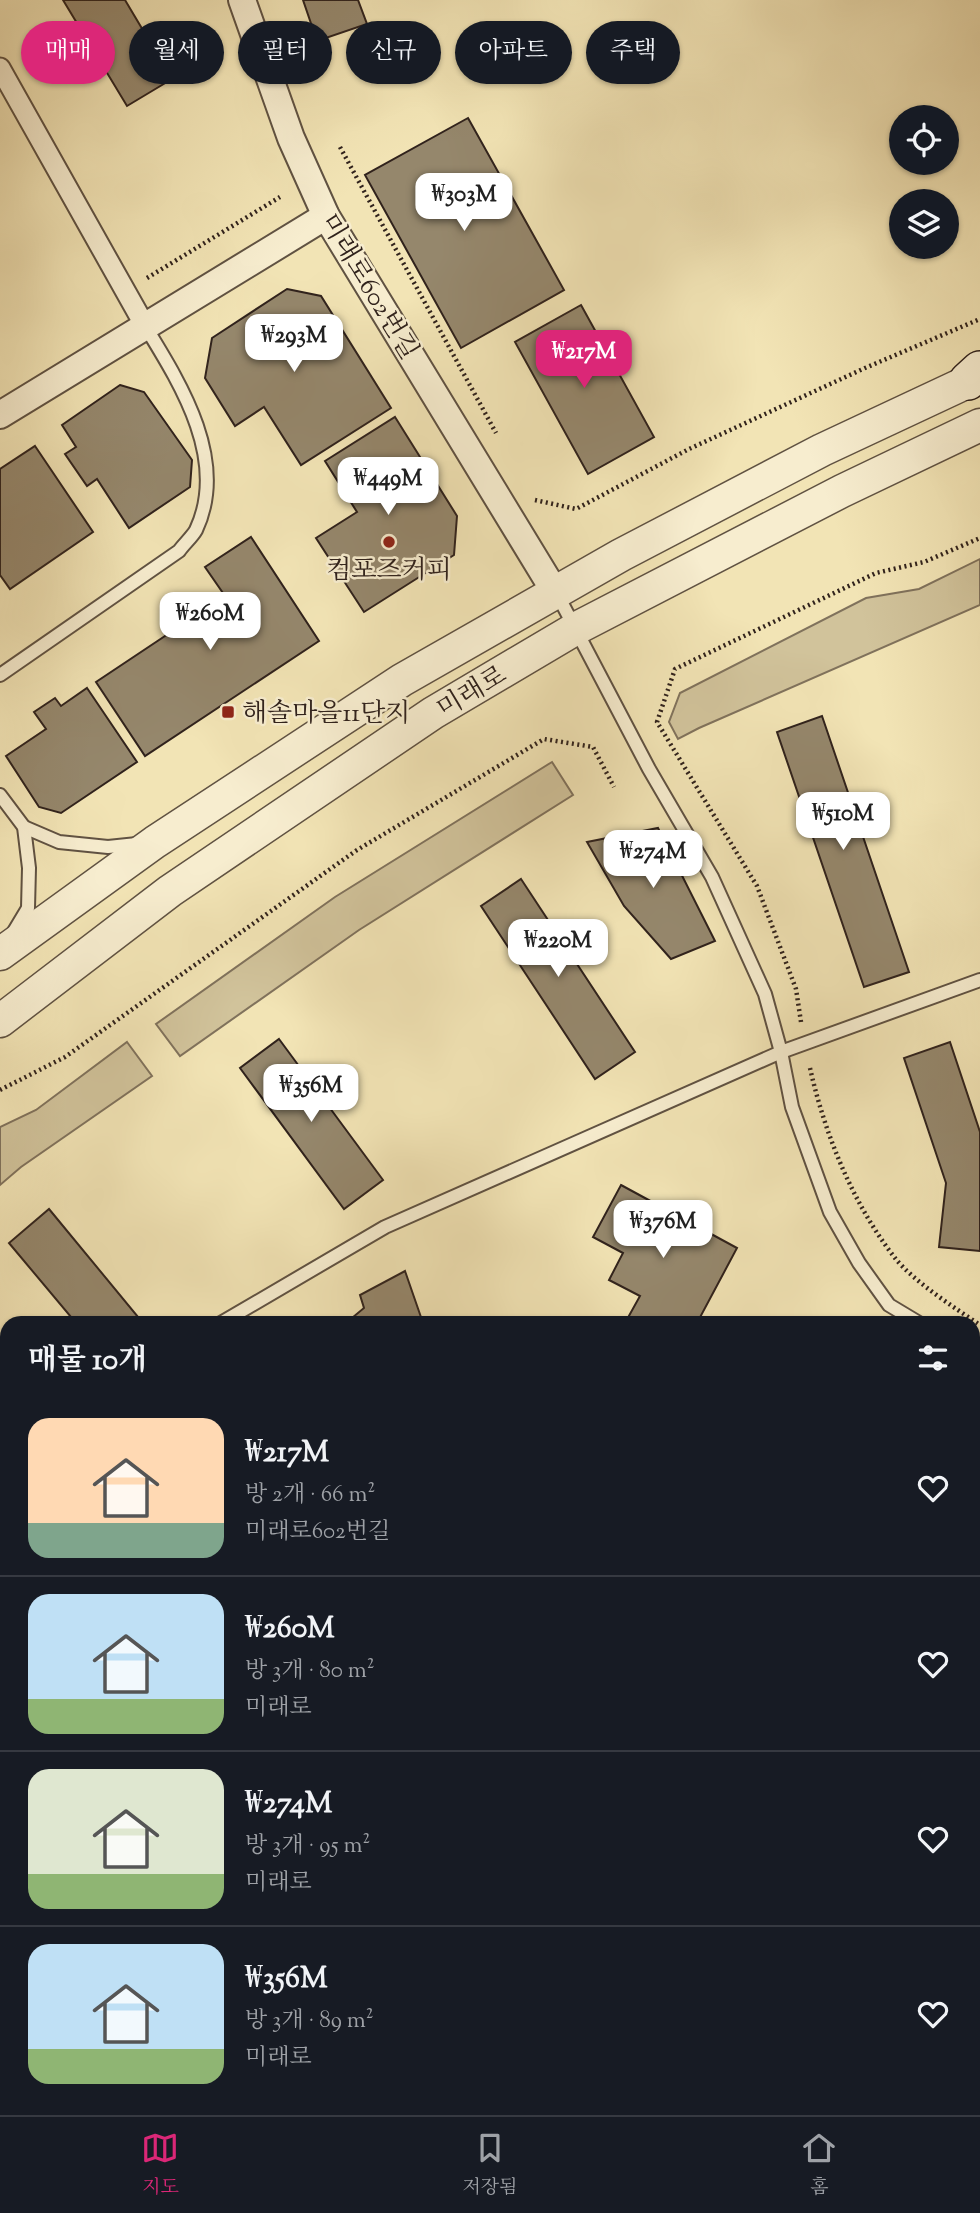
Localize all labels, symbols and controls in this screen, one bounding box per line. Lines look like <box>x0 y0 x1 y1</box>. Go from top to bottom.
chip: 매매 <box>21 21 115 84</box>
chip: 월세 <box>129 21 224 84</box>
chip: 필터 <box>238 21 332 84</box>
chip: 신규 <box>346 21 441 84</box>
chip: 아파트 <box>455 21 572 84</box>
chip: 주택 <box>586 21 680 84</box>
map controls <box>889 105 959 259</box>
button: locate <box>889 105 959 175</box>
pin: ₩303M <box>415 174 513 233</box>
text: ₩303M <box>431 179 497 212</box>
button: layers <box>889 189 959 259</box>
street label: 미래로602번길 <box>310 207 426 367</box>
pin: ₩293M <box>245 314 343 374</box>
text: ₩293M <box>261 320 327 353</box>
pin: ₩217M <box>535 330 633 390</box>
text: ₩217M <box>552 336 616 369</box>
pin: ₩449M <box>339 458 437 517</box>
text: ₩449M <box>354 463 422 496</box>
marker: 컴포즈커피 <box>381 534 397 550</box>
place label: 컴포즈커피 <box>326 553 452 590</box>
pin: ₩260M <box>161 592 259 652</box>
text: ₩260M <box>176 598 244 631</box>
street label: 미래로 <box>430 658 514 728</box>
place label: 해솔마을11단지 <box>242 696 410 733</box>
marker: 해솔마을11단지 <box>220 704 236 720</box>
pin: ₩510M <box>794 792 892 852</box>
text: ₩510M <box>812 798 874 831</box>
pin: ₩274M <box>604 830 702 890</box>
text: ₩274M <box>620 836 687 869</box>
pin: ₩220M <box>509 920 607 979</box>
text: ₩220M <box>524 925 592 958</box>
pin: ₩356M <box>262 1064 360 1124</box>
text: ₩356M <box>279 1070 343 1103</box>
pin: ₩376M <box>614 1200 712 1260</box>
text: ₩376M <box>630 1206 696 1239</box>
icon: filters <box>914 1339 952 1377</box>
text: 매물 10개 <box>28 1340 147 1383</box>
text: ₩217M <box>245 1432 329 1475</box>
icon: home <box>84 1446 168 1530</box>
icon: heart <box>914 1469 952 1507</box>
text: 방 2개 · 66 m² <box>245 1479 375 1512</box>
text: 미래로602번길 <box>245 1516 390 1549</box>
text: ₩260M <box>245 1608 335 1651</box>
icon: home <box>84 1622 168 1706</box>
icon: heart <box>914 1645 952 1683</box>
text: 방 3개 · 80 m² <box>245 1655 375 1688</box>
text: 미래로 <box>245 1692 312 1725</box>
text: ₩274M <box>245 1783 332 1826</box>
icon: home <box>84 1797 168 1881</box>
icon: heart <box>914 1820 952 1858</box>
text: 방 3개 · 95 m² <box>245 1830 370 1863</box>
text: 미래로 <box>245 1867 312 1900</box>
text: ₩356M <box>245 1958 328 2001</box>
icon: home <box>84 1972 168 2056</box>
icon: heart <box>914 1995 952 2033</box>
text: 방 3개 · 89 m² <box>245 2005 374 2038</box>
text: 미래로 <box>245 2042 312 2075</box>
tab: 지도 <box>141 2129 179 2202</box>
tab: 저장됨 <box>462 2129 518 2202</box>
tab: 홈 <box>800 2129 838 2202</box>

